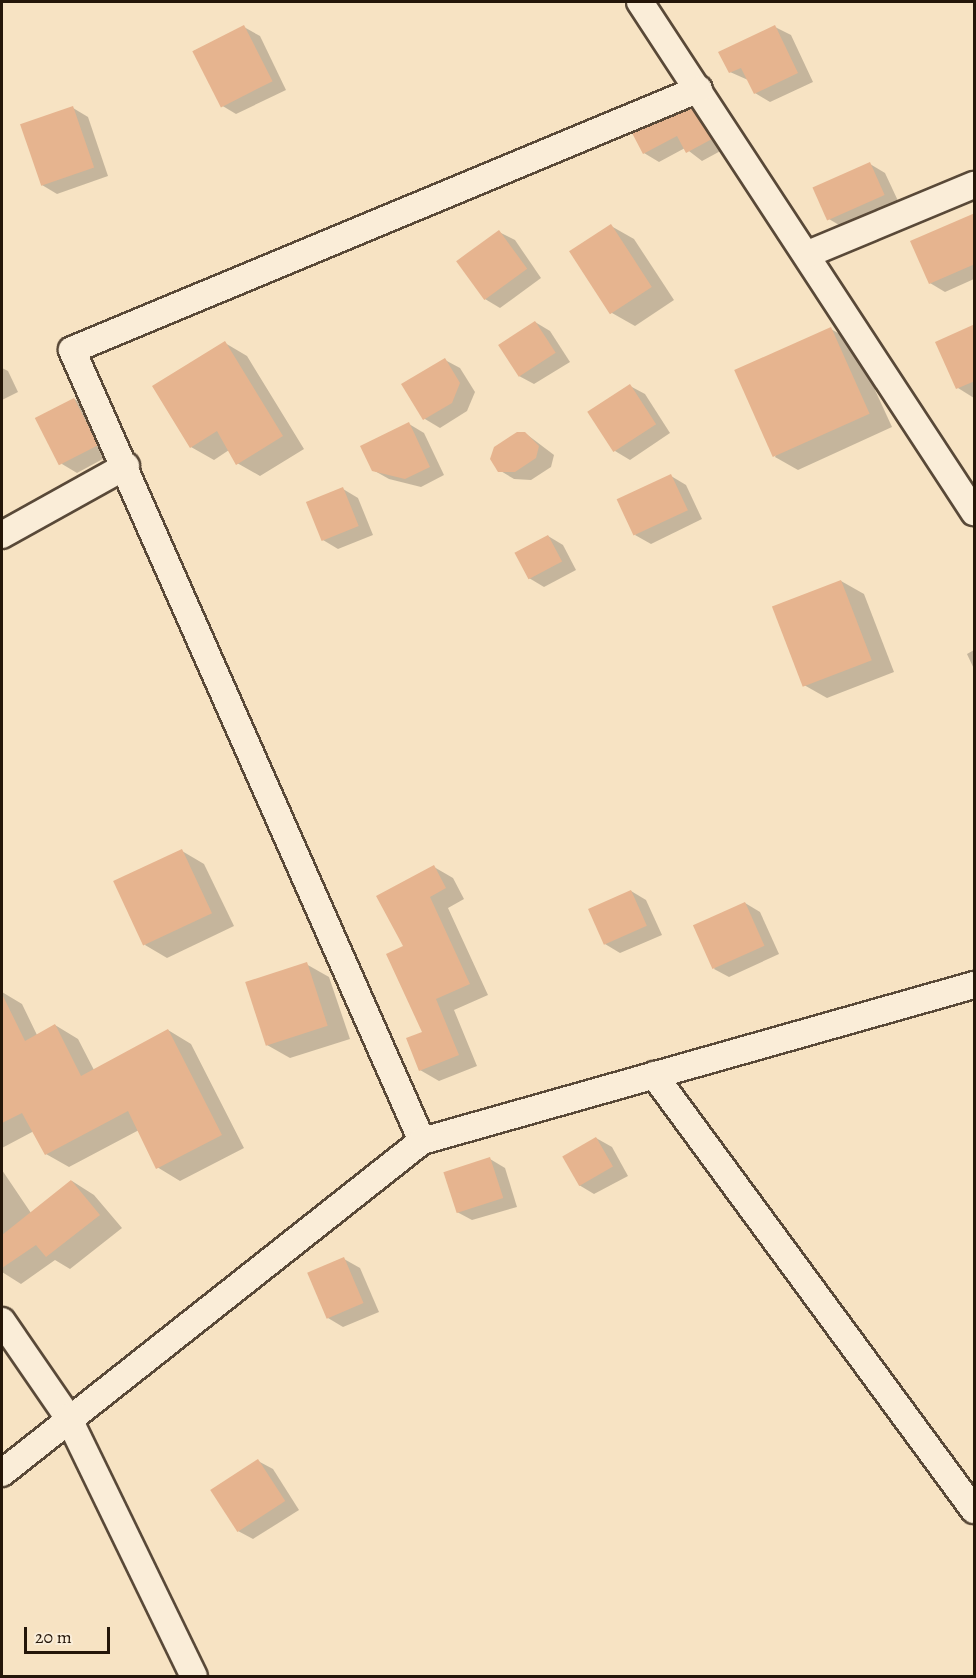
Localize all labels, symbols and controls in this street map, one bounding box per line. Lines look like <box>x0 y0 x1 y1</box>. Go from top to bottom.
scale bar <box>27 1615 112 1653</box>
text: 20 m <box>35 1625 72 1649</box>

